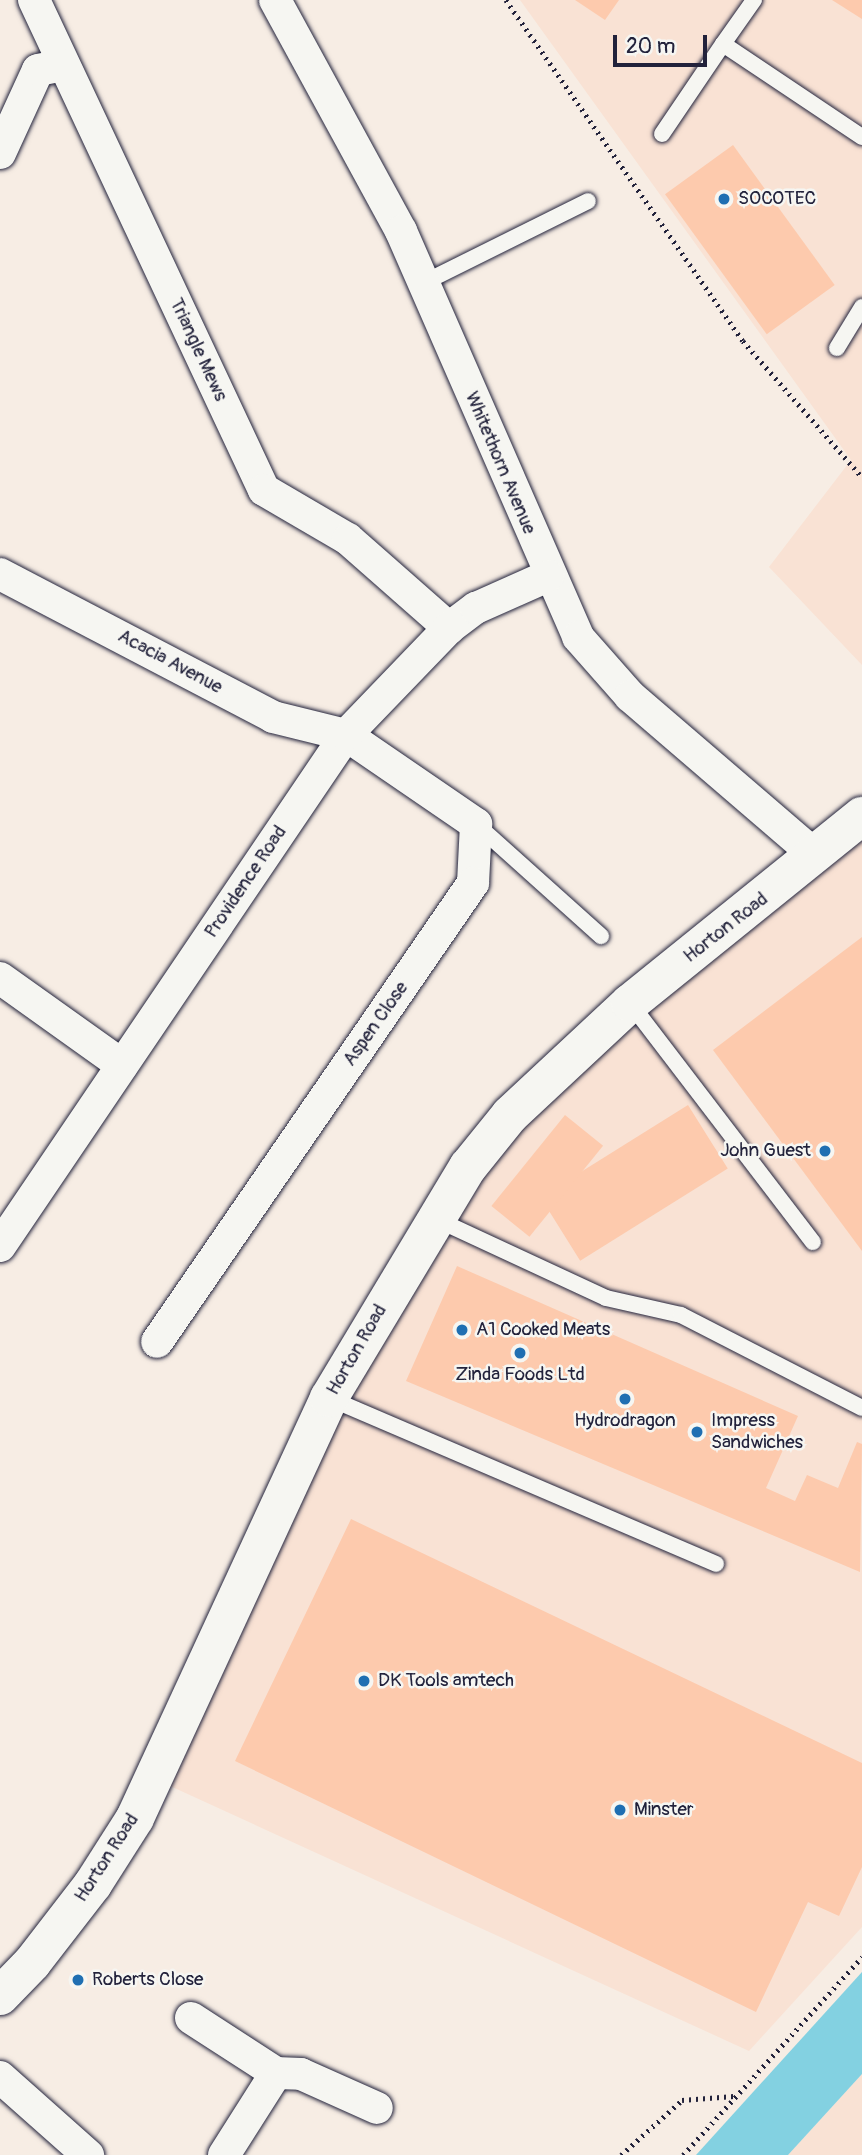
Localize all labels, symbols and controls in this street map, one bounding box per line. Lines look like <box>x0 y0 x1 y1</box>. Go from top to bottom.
scale bar <box>617 21 712 65</box>
text: 20 m <box>626 33 675 60</box>
place label: SOCOTEC <box>738 188 816 210</box>
marker: SOCOTEC <box>716 191 732 207</box>
street label: Triangle Mews <box>164 295 232 405</box>
street label: Whitethorn Avenue <box>460 388 540 538</box>
street label: Acacia Avenue <box>114 625 226 699</box>
street label: Providence Road <box>200 822 292 942</box>
street label: Horton Road <box>679 888 773 968</box>
street label: Aspen Close <box>339 977 413 1071</box>
place label: John Guest <box>720 1140 811 1162</box>
marker: John Guest <box>817 1143 833 1159</box>
street label: Horton Road <box>322 1301 392 1399</box>
place label: A1 Cooked Meats <box>476 1319 610 1341</box>
marker: A1 Cooked Meats <box>454 1322 470 1338</box>
marker: Zinda Foods Ltd <box>512 1345 528 1361</box>
place label: Zinda Foods Ltd <box>455 1364 585 1386</box>
marker: Hydrodragon <box>617 1391 633 1407</box>
place label: Hydrodragon <box>574 1410 676 1432</box>
place label: Impress Sandwiches <box>711 1410 803 1454</box>
marker: Impress Sandwiches <box>689 1424 705 1440</box>
place label: DK Tools amtech <box>378 1670 514 1692</box>
marker: DK Tools amtech <box>356 1673 372 1689</box>
place label: Minster <box>634 1799 694 1821</box>
marker: Minster <box>612 1802 628 1818</box>
street label: Horton Road <box>70 1809 144 1907</box>
place label: Roberts Close <box>92 1969 203 1991</box>
marker: Roberts Close <box>70 1972 86 1988</box>

